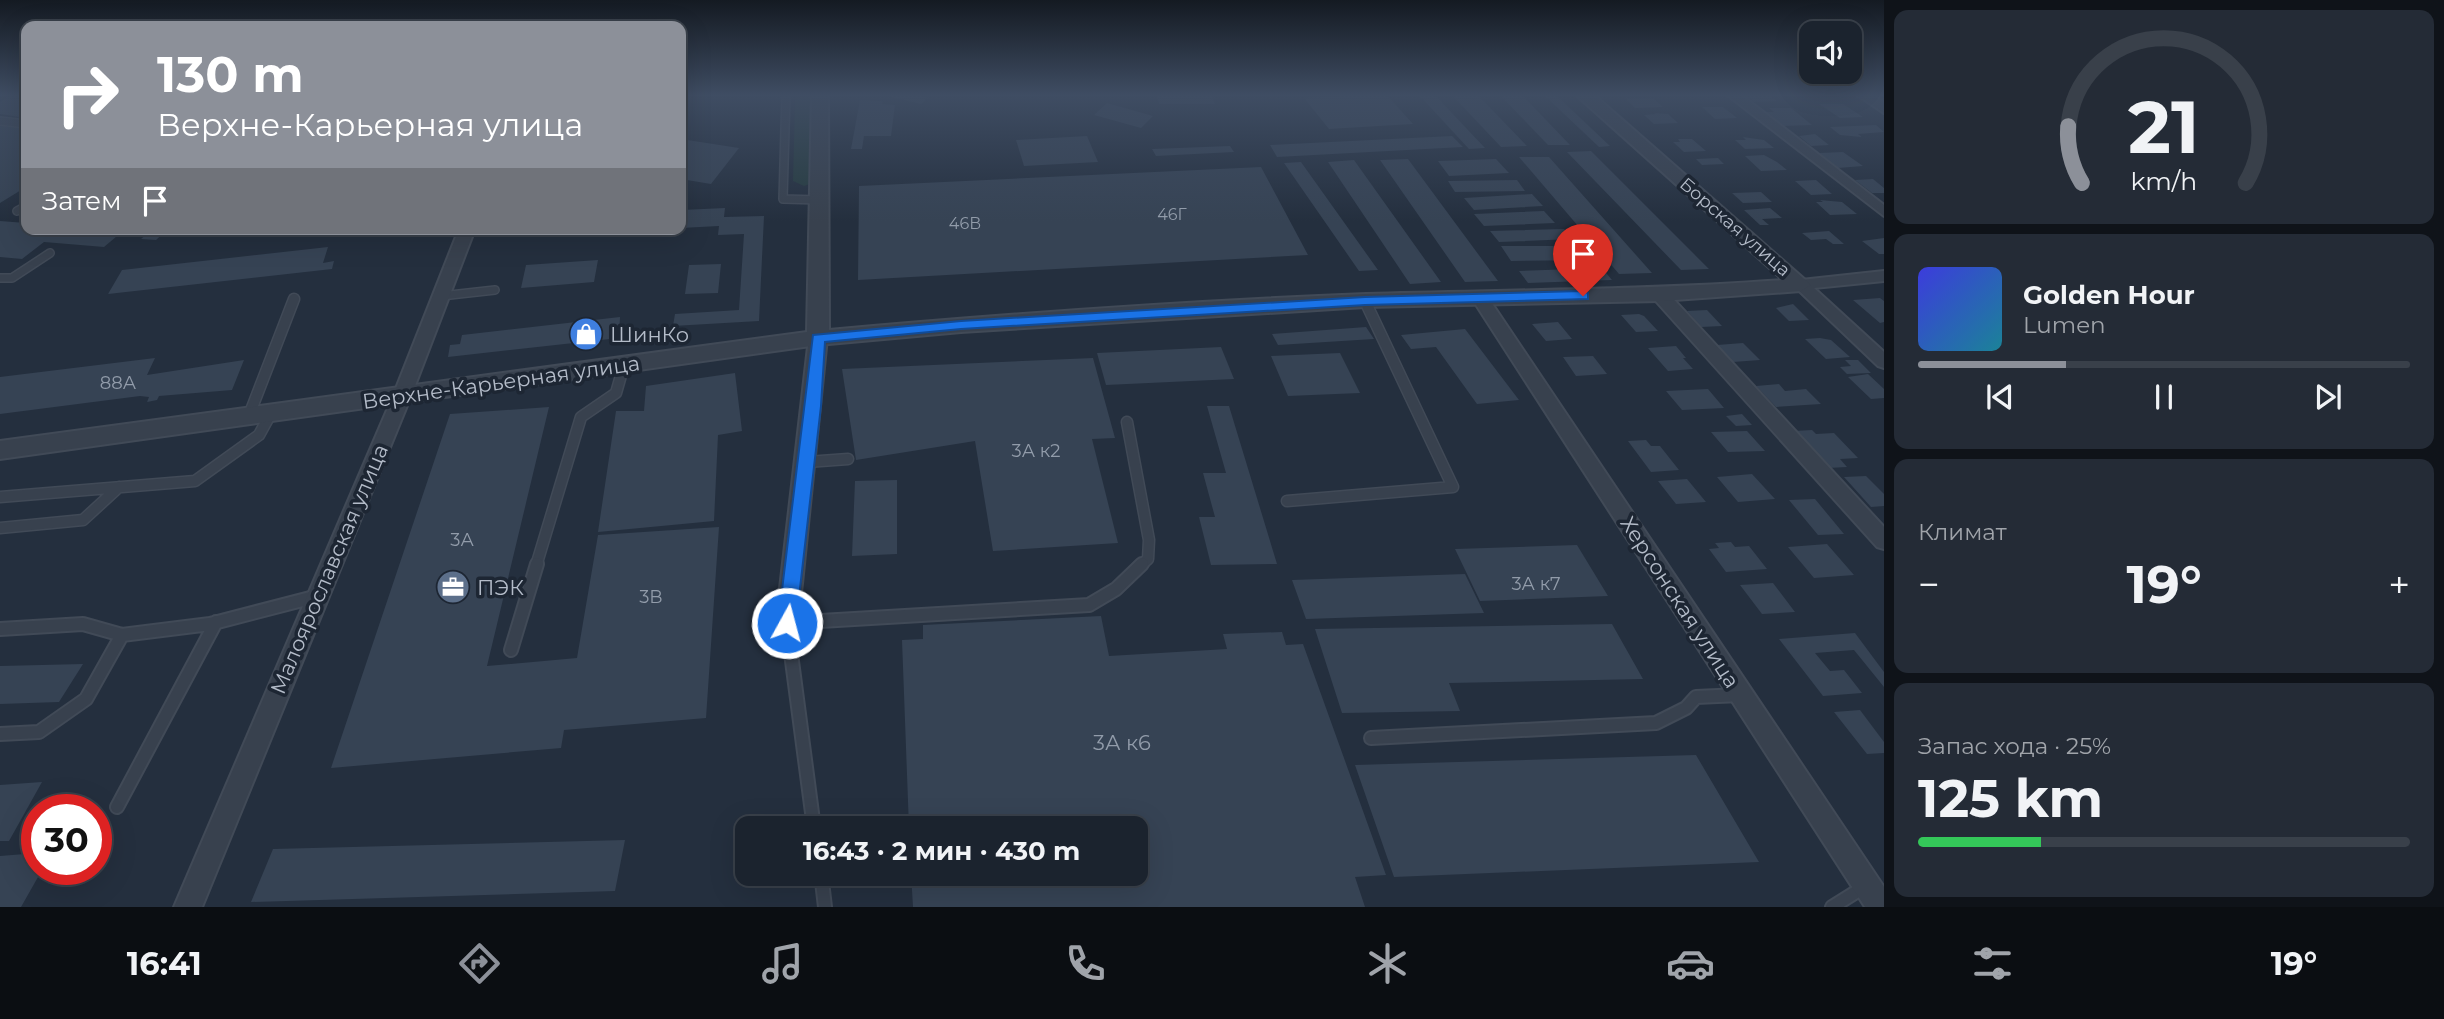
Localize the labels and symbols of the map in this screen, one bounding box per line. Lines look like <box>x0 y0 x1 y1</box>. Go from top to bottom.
street label: Борская улица <box>1675 173 1795 281</box>
house number: 46Г <box>1157 205 1188 224</box>
house number: 46В <box>949 214 981 233</box>
pin <box>1553 224 1613 296</box>
shop icon: ШинКо <box>567 315 605 353</box>
place label: ШинКо <box>610 322 689 347</box>
street label: Верхне-Карьерная улица <box>361 350 641 414</box>
house number: 88А <box>100 372 137 394</box>
street label: Малоярославская улица <box>265 440 393 698</box>
house number: 3А к2 <box>1012 440 1060 462</box>
street label: Херсонская улица <box>1615 512 1745 692</box>
house number: 3А <box>450 529 474 551</box>
office icon: ПЭК <box>434 568 472 606</box>
house number: 3А к7 <box>1511 573 1561 595</box>
place label: ПЭК <box>477 575 524 600</box>
house number: 3В <box>639 586 663 608</box>
position arrow <box>750 586 824 660</box>
house number: 3А к6 <box>1093 730 1151 755</box>
speed limit sign: 30 <box>21 794 112 885</box>

